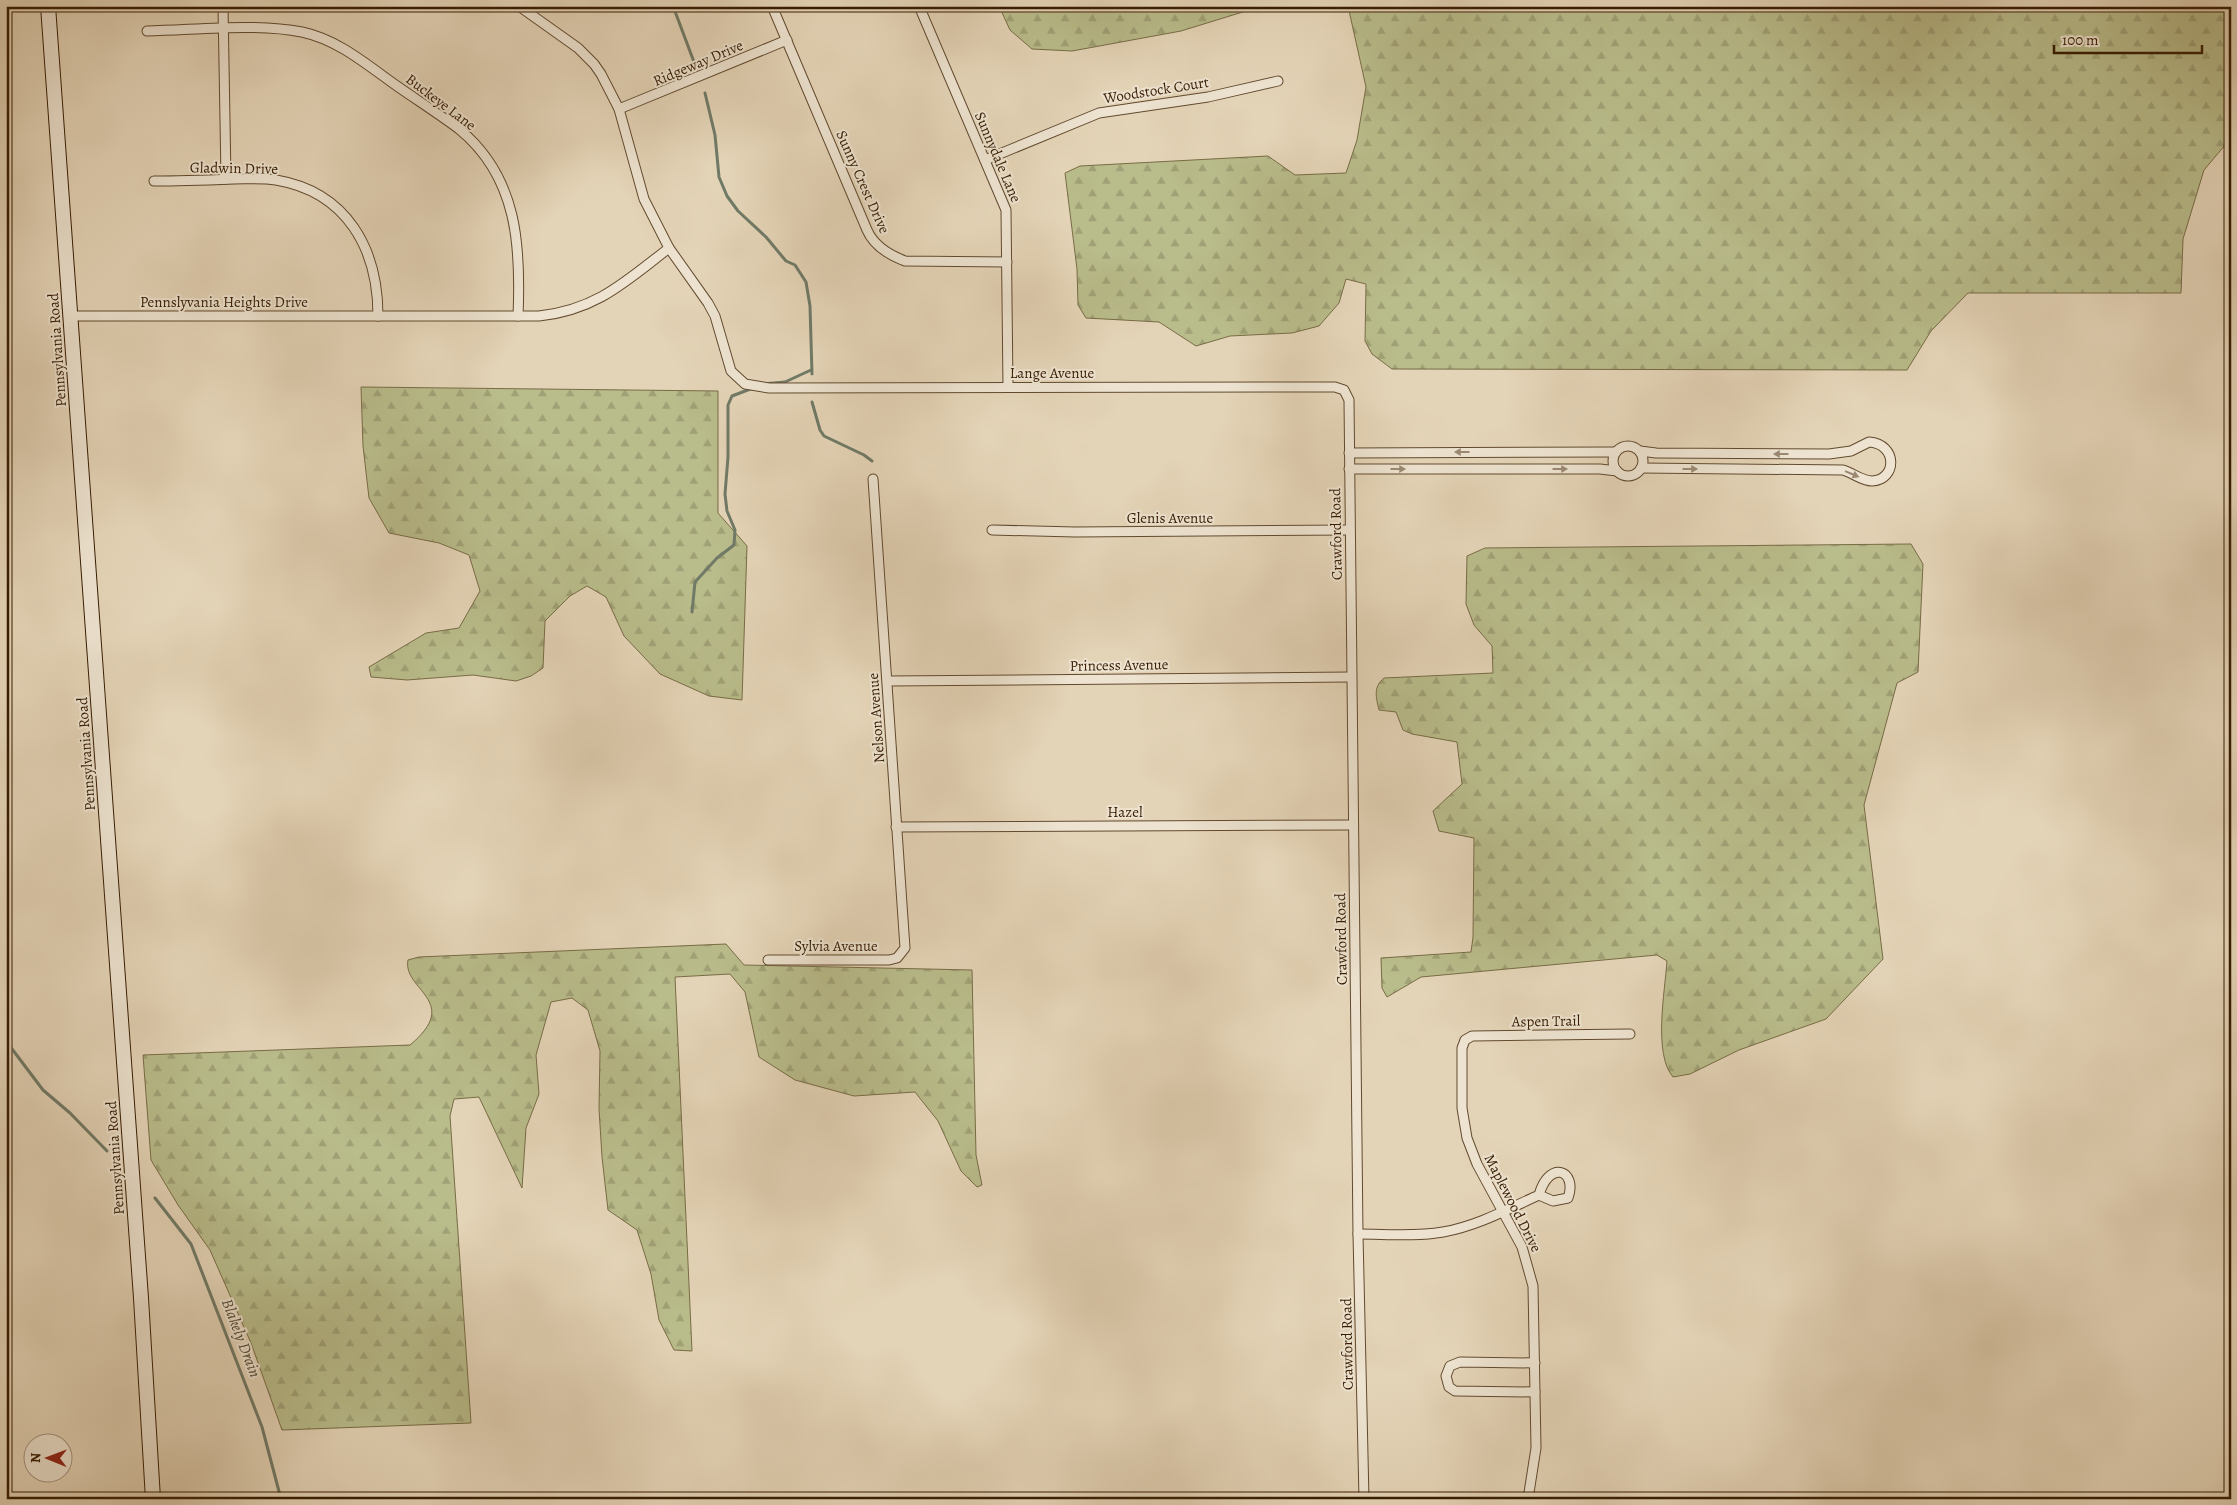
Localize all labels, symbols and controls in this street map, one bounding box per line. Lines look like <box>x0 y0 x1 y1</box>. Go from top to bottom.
scale bar <box>2054 22 2202 54</box>
text: 100 m <box>2062 30 2099 50</box>
street label: Ridgeway Drive <box>650 35 746 91</box>
street label: Buckeye Lane <box>402 69 480 135</box>
street label: Woodstock Court <box>1101 72 1210 108</box>
street label: Sunnydale Lane <box>970 109 1026 206</box>
street label: Sunny Crest Drive <box>831 127 895 237</box>
street label: Gladwin Drive <box>190 157 279 179</box>
street label: Pennsylvania Road <box>43 291 71 408</box>
street label: Pennslyvania Heights Drive <box>140 292 308 312</box>
street label: Lange Avenue <box>1010 363 1095 383</box>
one-way arrow <box>1454 448 1470 456</box>
one-way arrow <box>1772 450 1788 458</box>
one-way arrow <box>1390 465 1406 473</box>
one-way arrow <box>1553 465 1569 473</box>
one-way arrow <box>1682 466 1698 474</box>
one-way arrow <box>1845 470 1859 478</box>
street label: Crawford Road <box>1325 487 1347 580</box>
street label: Glenis Avenue <box>1127 508 1213 528</box>
street label: Princess Avenue <box>1069 654 1169 676</box>
street label: Nelson Avenue <box>863 672 889 764</box>
street label: Pennsylvania Road <box>72 695 100 812</box>
street label: Hazel <box>1107 802 1143 822</box>
street label: Crawford Road <box>1330 892 1352 985</box>
street label: Sylvia Avenue <box>794 936 878 956</box>
street label: Aspen Trail <box>1510 1010 1581 1032</box>
street label: Pennsylvania Road <box>101 1099 129 1216</box>
street label: Maplewood Drive <box>1480 1150 1547 1256</box>
water label: Blakely Drain <box>216 1296 266 1381</box>
street label: Crawford Road <box>1336 1297 1358 1390</box>
north arrow <box>22 1432 72 1482</box>
text: N <box>26 1453 45 1463</box>

